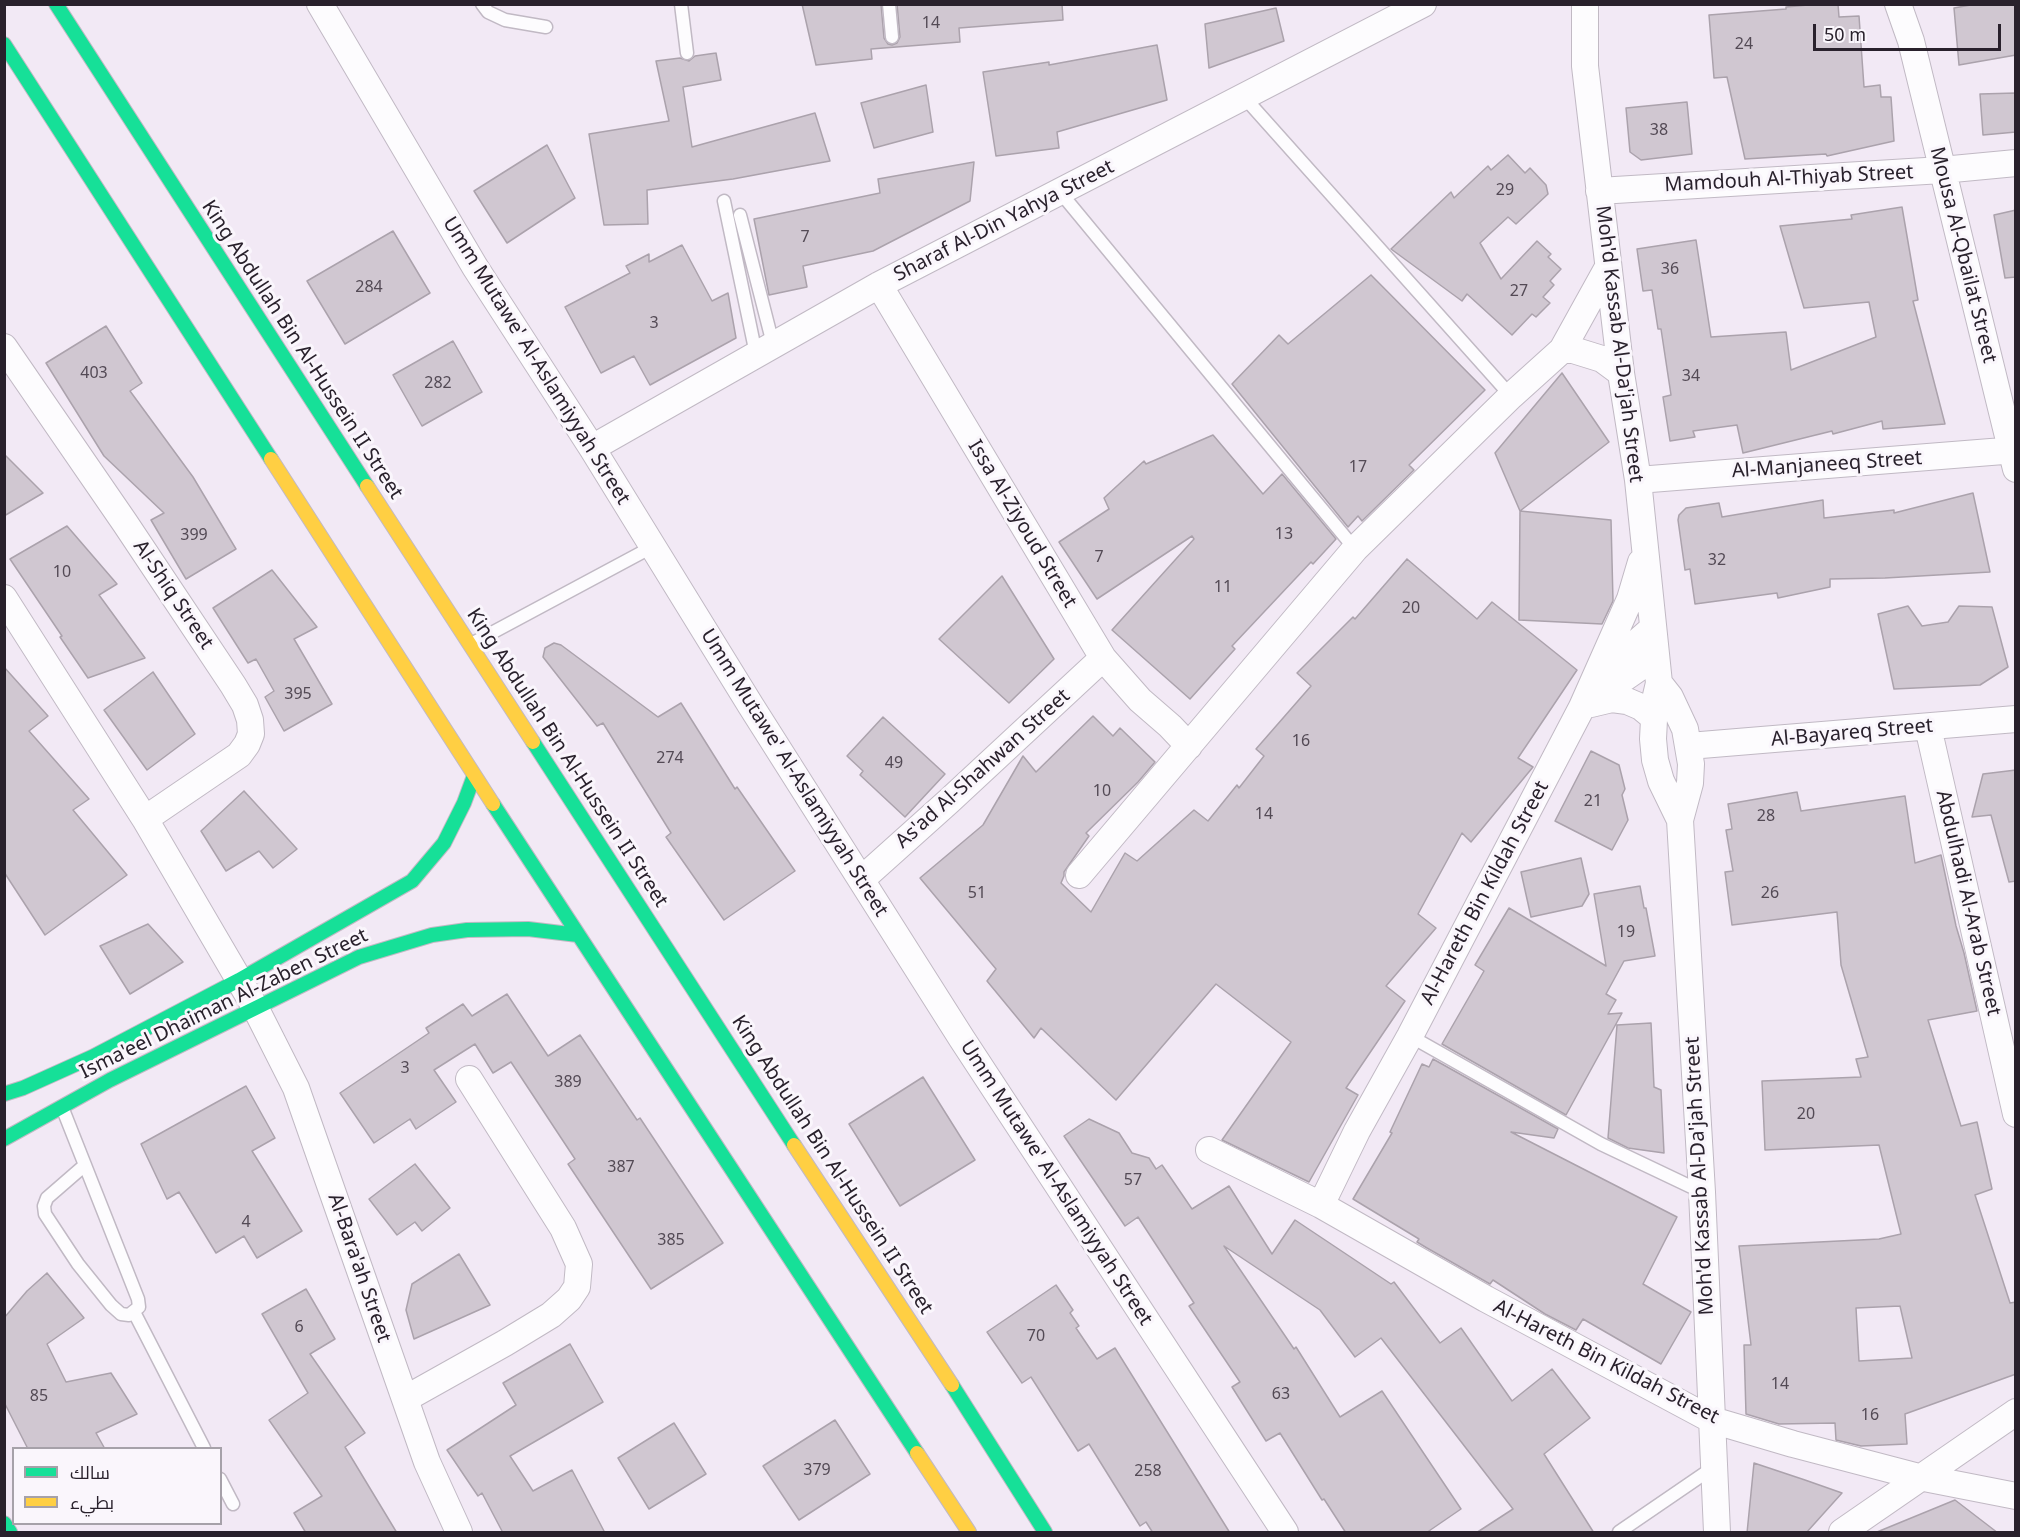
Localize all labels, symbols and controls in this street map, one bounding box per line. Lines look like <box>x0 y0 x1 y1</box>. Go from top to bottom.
scale bar <box>1816 12 2004 50</box>
house number: 14 <box>922 13 940 33</box>
text: 50 m <box>1824 22 1866 46</box>
house number: 24 <box>1735 34 1753 54</box>
house number: 38 <box>1650 120 1668 140</box>
street label: Mousa Al-Qbailat Street <box>1925 144 2001 366</box>
street label: Sharaf Al-Din Yahya Street <box>890 155 1118 287</box>
street label: Mamdouh Al-Thiyab Street <box>1664 160 1914 198</box>
house number: 29 <box>1496 180 1514 200</box>
street label: King Abdullah Bin Al-Hussein II Street <box>196 196 408 504</box>
street label: Moh'd Kassab Al-Da'jah Street <box>1590 204 1648 484</box>
street label: Umm Mutawe' Al-Aslamiyyah Street <box>437 213 635 509</box>
house number: 7 <box>800 227 810 247</box>
house number: 36 <box>1661 259 1679 279</box>
house number: 284 <box>355 277 383 297</box>
house number: 27 <box>1510 281 1528 301</box>
house number: 3 <box>649 313 659 333</box>
house number: 403 <box>80 363 108 383</box>
house number: 34 <box>1682 366 1700 386</box>
house number: 282 <box>424 373 452 393</box>
street label: Issa Al-Ziyoud Street <box>962 436 1082 612</box>
street label: Al-Manjaneeq Street <box>1731 446 1923 484</box>
house number: 17 <box>1349 457 1367 477</box>
house number: 13 <box>1275 524 1293 544</box>
house number: 399 <box>180 525 208 545</box>
street label: Al-Shiq Street <box>128 536 218 654</box>
house number: 7 <box>1094 547 1104 567</box>
house number: 32 <box>1708 550 1726 570</box>
house number: 10 <box>53 562 71 582</box>
house number: 11 <box>1214 577 1232 597</box>
house number: 20 <box>1402 598 1420 618</box>
street label: King Abdullah Bin Al-Hussein II Street <box>461 604 673 912</box>
street label: Umm Mutawe' Al-Aslamiyyah Street <box>695 625 893 921</box>
house number: 395 <box>284 684 312 704</box>
street label: As'ad Al-Shahwan Street <box>891 684 1075 854</box>
street label: Al-Bayareq Street <box>1770 714 1934 752</box>
house number: 16 <box>1292 731 1310 751</box>
house number: 274 <box>656 748 684 768</box>
house number: 49 <box>885 753 903 773</box>
street label: Al-Hareth Bin Kildah Street <box>1416 777 1554 1009</box>
house number: 10 <box>1093 781 1111 801</box>
street label: Abdulhadi Al-Arab Street <box>1930 788 2006 1018</box>
house number: 21 <box>1584 791 1602 811</box>
house number: 14 <box>1255 804 1273 824</box>
house number: 28 <box>1757 806 1775 826</box>
house number: 51 <box>968 883 986 903</box>
house number: 26 <box>1761 883 1779 903</box>
house number: 19 <box>1617 922 1635 942</box>
street label: Isma'eel Dhaiman Al-Zaben Street <box>76 924 372 1084</box>
street label: King Abdullah Bin Al-Hussein II Street <box>726 1011 938 1319</box>
street label: Umm Mutawe' Al-Aslamiyyah Street <box>955 1036 1157 1330</box>
street label: Moh'd Kassab Al-Da'jah Street <box>1681 1036 1719 1316</box>
house number: 3 <box>400 1058 410 1078</box>
house number: 389 <box>554 1072 582 1092</box>
house number: 20 <box>1797 1104 1815 1124</box>
house number: 387 <box>607 1157 635 1177</box>
house number: 57 <box>1124 1170 1142 1190</box>
street label: Al-Bara'ah Street <box>322 1190 396 1346</box>
house number: 4 <box>241 1212 251 1232</box>
house number: 385 <box>657 1230 685 1250</box>
street label: Al-Hareth Bin Kildah Street <box>1489 1295 1723 1429</box>
house number: 6 <box>294 1317 304 1337</box>
house number: 70 <box>1027 1326 1045 1346</box>
house number: 14 <box>1771 1374 1789 1394</box>
house number: 63 <box>1272 1384 1290 1404</box>
house number: 85 <box>30 1386 48 1406</box>
house number: 16 <box>1861 1405 1879 1425</box>
legend <box>12 1447 222 1525</box>
text: سالك <box>70 1460 110 1484</box>
house number: 379 <box>803 1460 831 1480</box>
house number: 258 <box>1134 1461 1162 1481</box>
text: بطيء <box>70 1490 114 1514</box>

